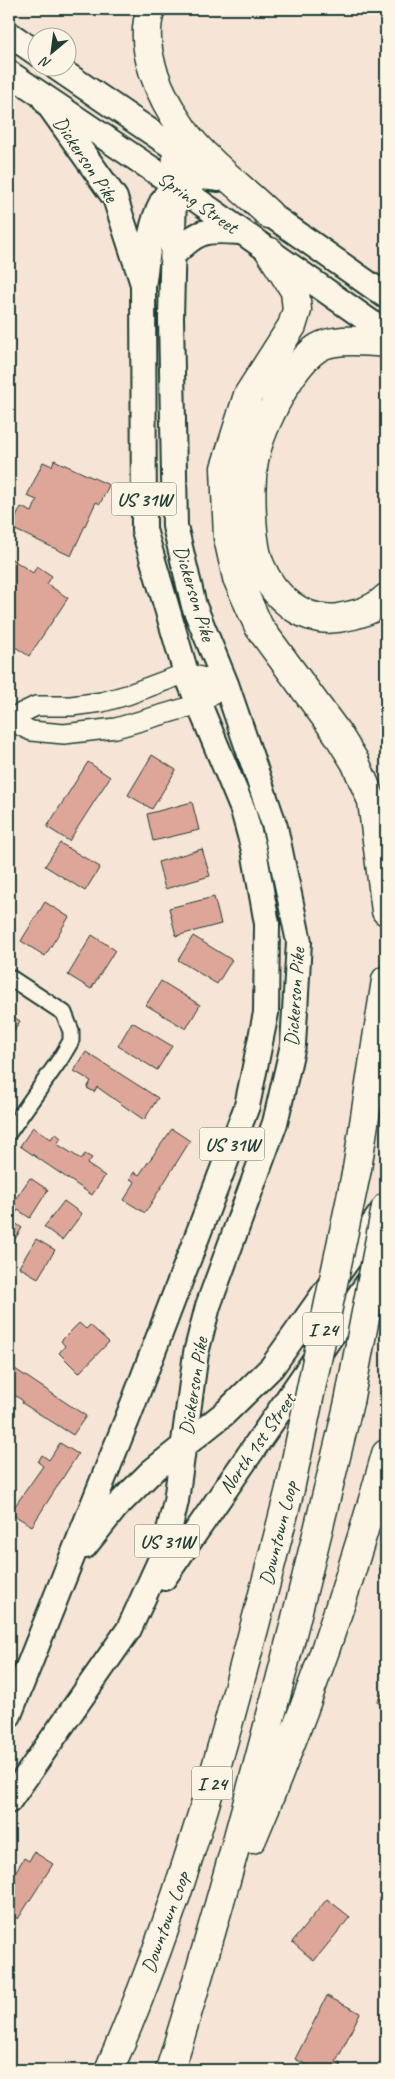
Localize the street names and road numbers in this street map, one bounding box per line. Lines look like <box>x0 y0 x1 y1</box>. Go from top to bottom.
street label: Dickerson Pike <box>48 111 124 208</box>
street label: Spring Street <box>153 166 245 240</box>
road number: US 31W <box>112 482 176 516</box>
street label: Dickerson Pike <box>168 542 221 645</box>
street label: Dickerson Pike <box>279 946 311 1047</box>
road number: US 31W <box>200 1128 264 1160</box>
road number: I 24 <box>303 1312 343 1346</box>
street label: Dickerson Pike <box>173 1334 214 1437</box>
street label: North 1st Street <box>214 1386 303 1498</box>
street label: Downtown Loop <box>254 1477 304 1588</box>
road number: US 31W <box>134 1524 200 1558</box>
road number: I 24 <box>192 1766 232 1800</box>
street label: Downtown Loop <box>136 1867 196 1976</box>

